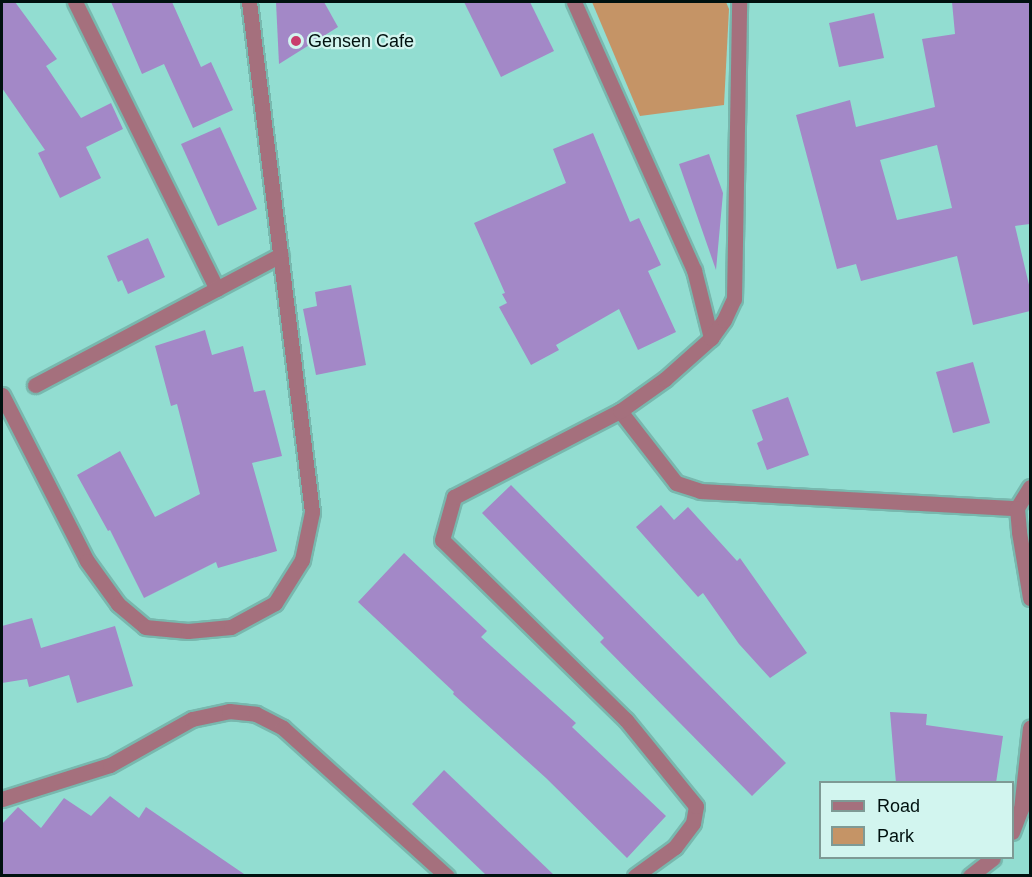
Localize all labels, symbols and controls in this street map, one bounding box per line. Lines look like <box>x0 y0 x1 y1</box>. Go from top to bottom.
place label: Gensen Cafe <box>308 30 414 52</box>
marker: Gensen Cafe <box>289 34 303 48</box>
legend <box>819 781 1014 859</box>
text: Road <box>877 796 920 816</box>
text: Park <box>877 826 914 846</box>

